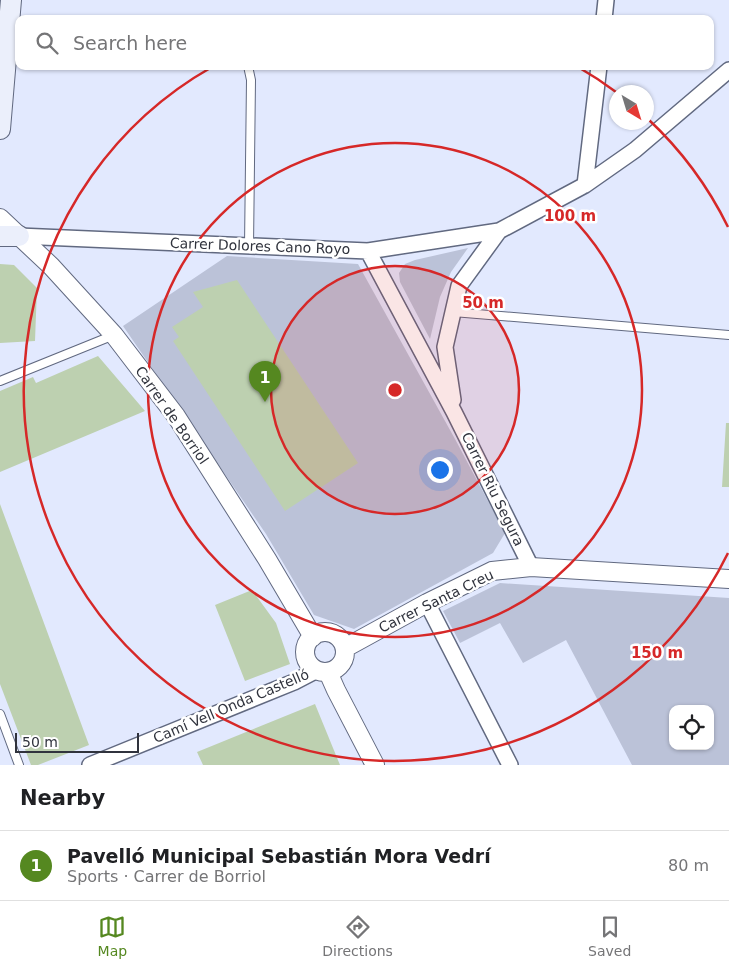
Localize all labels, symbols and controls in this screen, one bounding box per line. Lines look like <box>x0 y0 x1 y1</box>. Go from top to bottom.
search box <box>15 15 714 70</box>
icon: search <box>33 29 61 57</box>
text: Search here <box>73 32 187 54</box>
north arrow <box>609 85 654 130</box>
text: 100 m <box>544 207 596 225</box>
street label: Carrer Dolores Cano Royo <box>170 235 350 257</box>
text: 50 m <box>462 294 504 312</box>
pin: 1 <box>249 361 281 402</box>
street label: Carrer de Borriol <box>132 363 212 467</box>
centre of rings <box>386 381 404 399</box>
street label: Carrer Riu Segura <box>458 429 528 549</box>
your location <box>427 457 453 483</box>
street label: Carrer Santa Creu <box>376 566 496 636</box>
text: 150 m <box>631 644 683 662</box>
street label: Camí Vell Onda Castelló <box>151 666 311 746</box>
map controls <box>669 705 714 750</box>
button: locate <box>669 705 714 750</box>
scale bar <box>15 730 139 753</box>
text: 50 m <box>22 734 58 750</box>
text: Nearby <box>20 786 105 810</box>
text: Pavelló Municipal Sebastián Mora Vedrí <box>67 845 491 867</box>
text: 1 <box>30 856 42 875</box>
text: 80 m <box>668 856 709 875</box>
text: Sports · Carrer de Borriol <box>67 867 266 886</box>
tab: Map <box>98 913 127 959</box>
tab: Directions <box>322 913 393 959</box>
tab: Saved <box>588 913 631 959</box>

